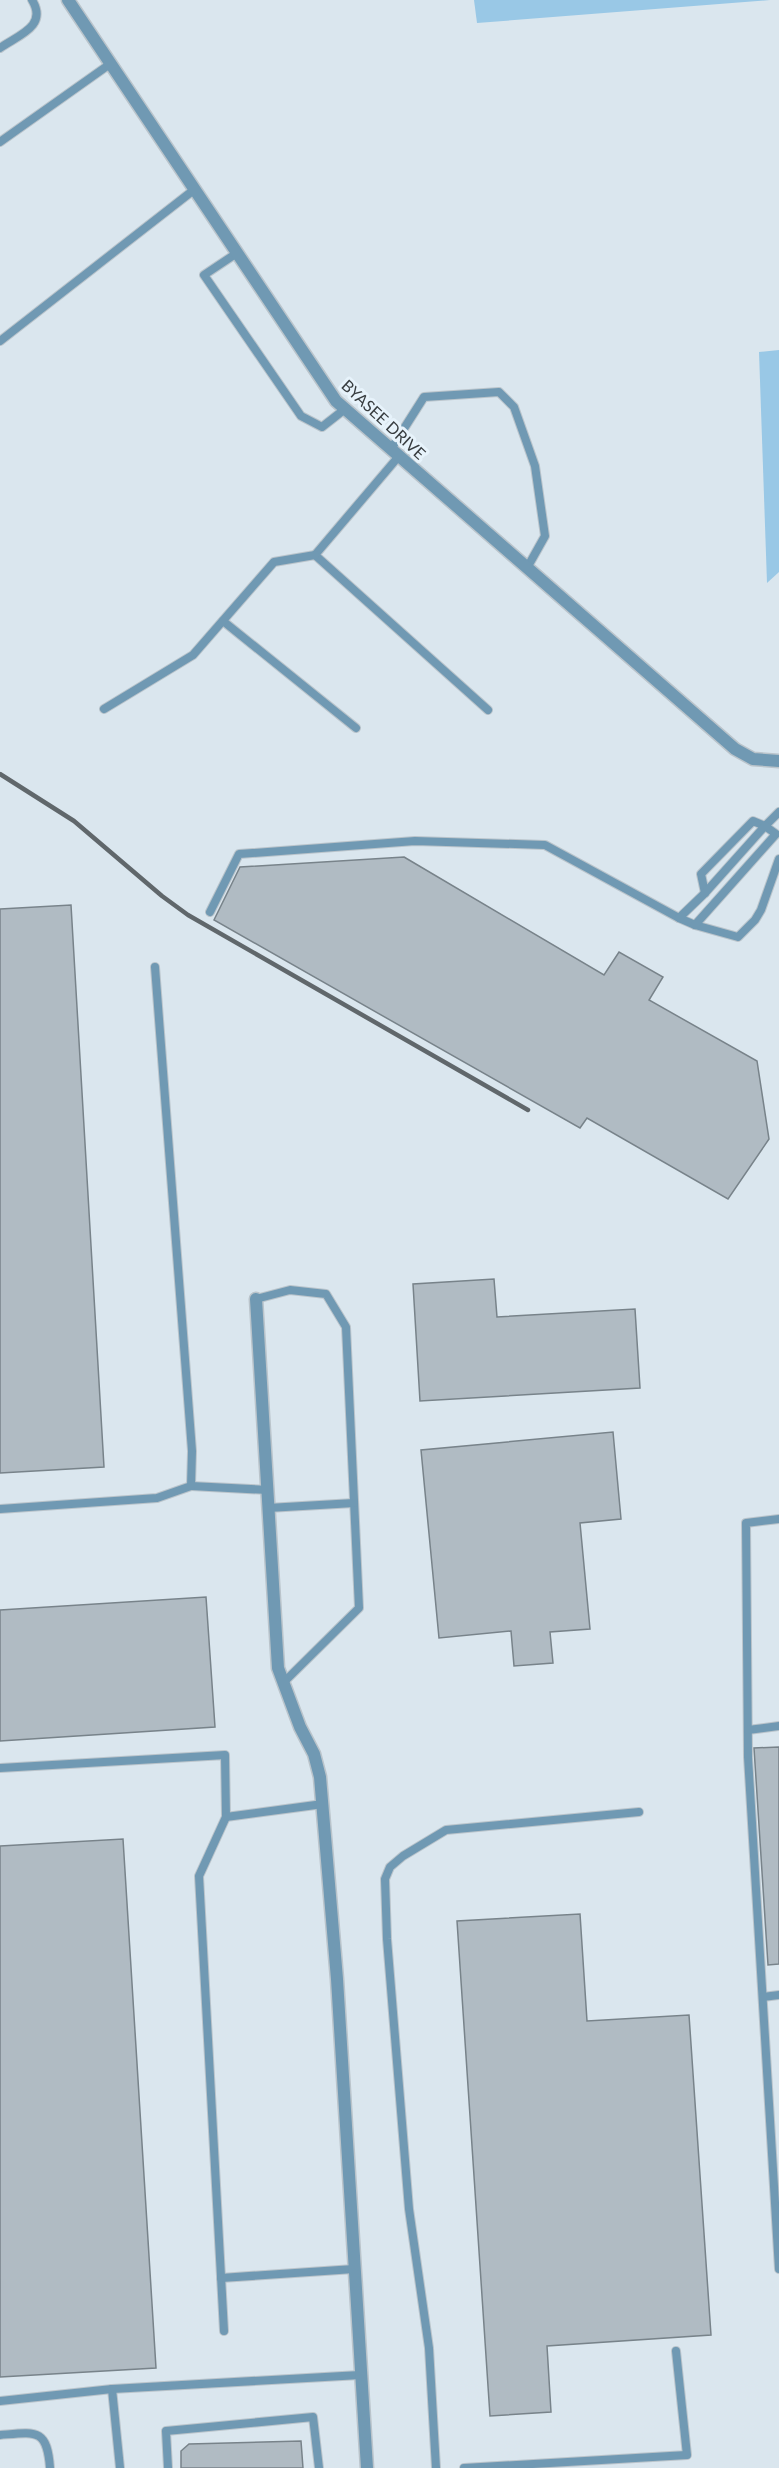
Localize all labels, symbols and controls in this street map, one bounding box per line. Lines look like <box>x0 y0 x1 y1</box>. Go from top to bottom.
street label: BYASEE DRIVE <box>338 375 430 463</box>

